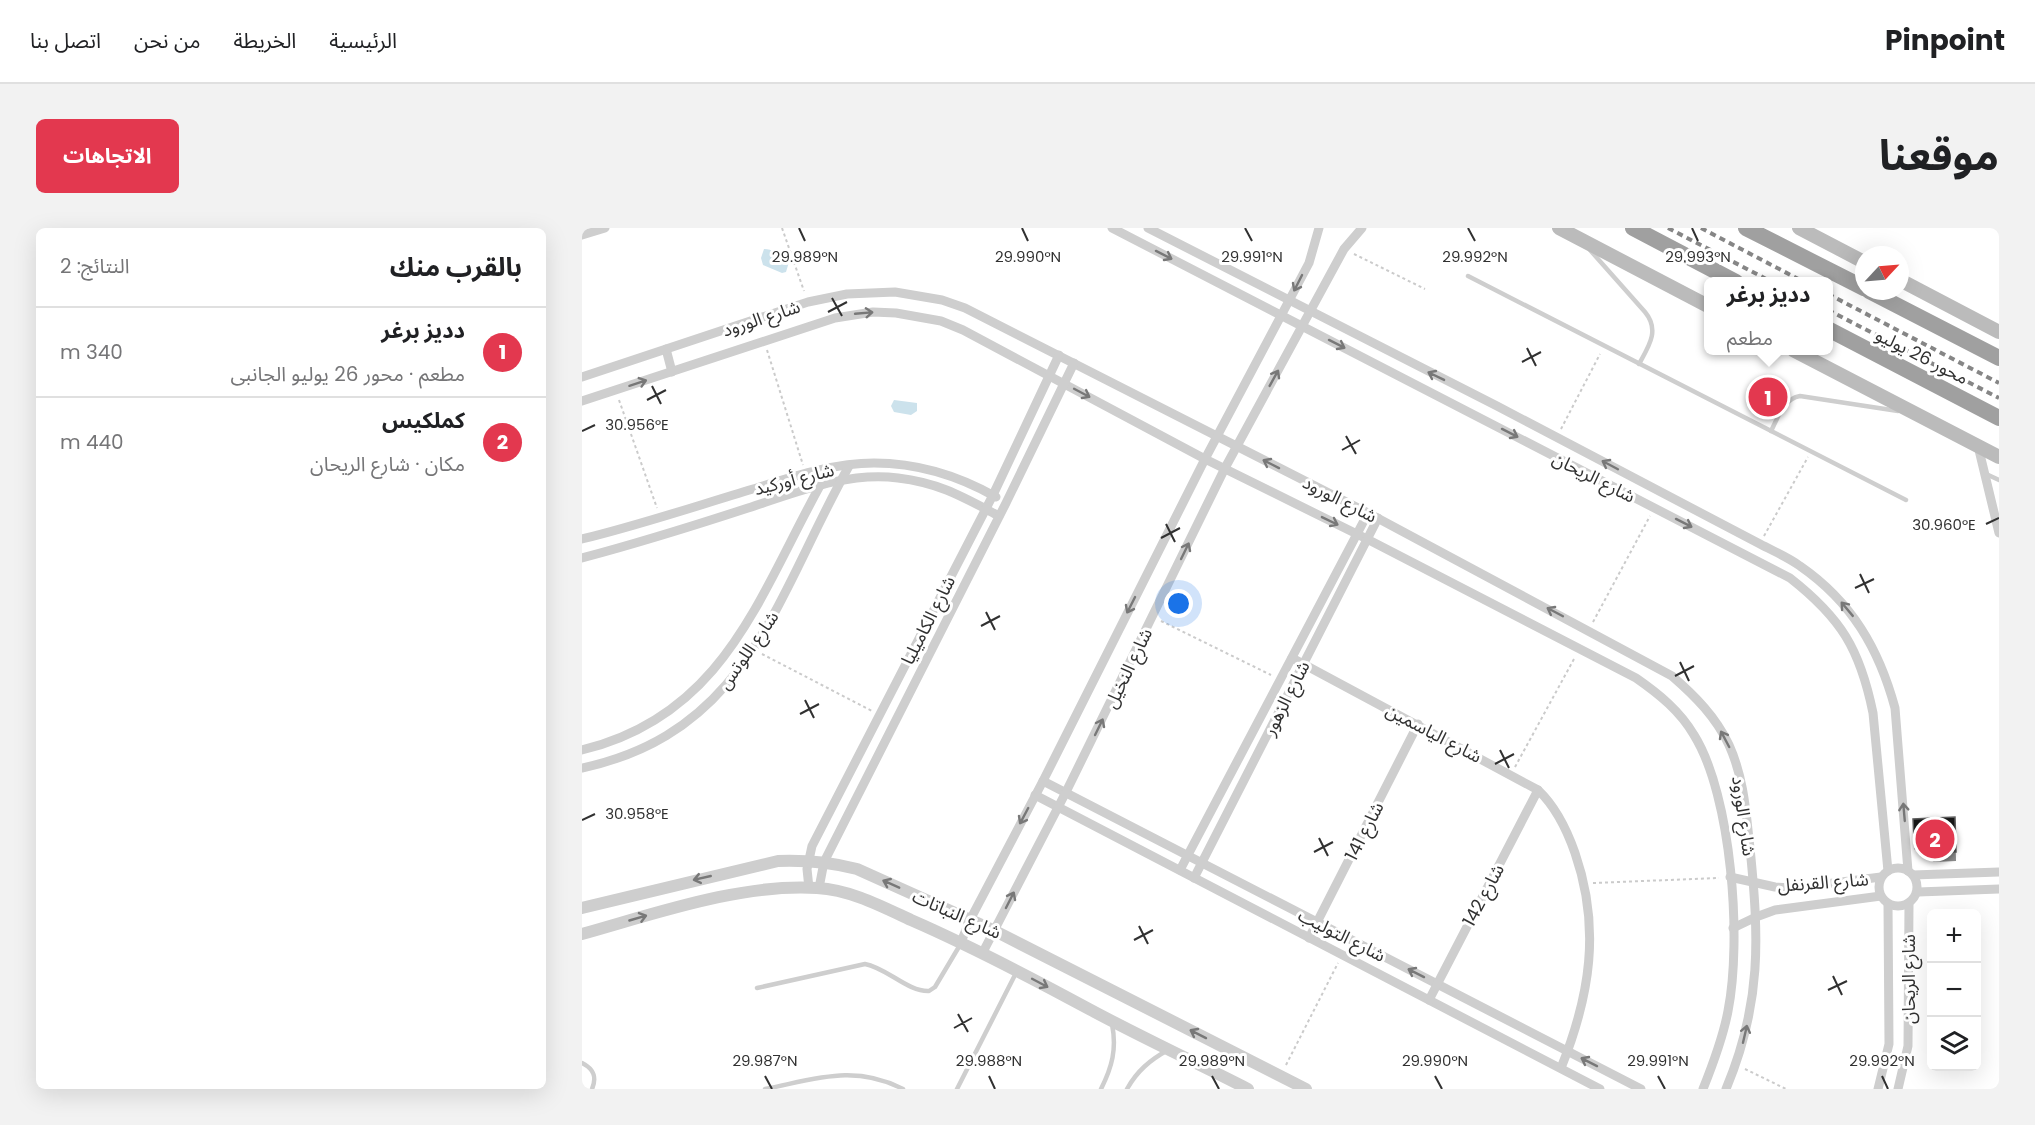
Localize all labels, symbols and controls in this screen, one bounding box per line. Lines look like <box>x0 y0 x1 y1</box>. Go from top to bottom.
text: Pinpoint <box>1885 21 2005 60</box>
text: اتصل بنا <box>30 26 101 55</box>
text: من نحن <box>134 26 200 55</box>
text: الخريطة <box>233 26 296 55</box>
text: الرئيسية <box>329 26 397 55</box>
button: الاتجاهات <box>36 119 179 193</box>
text: موقعنا <box>1879 126 1999 185</box>
text: 29.989°N <box>772 246 838 267</box>
text: 29.990°N <box>995 246 1061 267</box>
text: 29.991°N <box>1221 246 1283 267</box>
text: 29.992°N <box>1442 246 1508 267</box>
text: 29.993°N <box>1665 246 1731 267</box>
north arrow <box>1855 246 1909 300</box>
text: بالقرب منك <box>390 249 522 285</box>
one-way arrow <box>1154 249 1172 261</box>
text: النتائج: 2 <box>60 252 130 280</box>
one-way arrow <box>1292 273 1304 291</box>
popup <box>1704 277 1833 355</box>
text: دديز برغر <box>1727 279 1810 310</box>
street label: شارع الورود <box>719 294 804 344</box>
one-way arrow <box>853 307 873 318</box>
text: دديز برغر <box>381 315 465 346</box>
street label: محور 26 يوليو <box>1871 322 1973 390</box>
text: مطعم <box>1727 324 1773 352</box>
text: 340 m <box>60 338 123 366</box>
text: 1 <box>499 338 506 366</box>
one-way arrow <box>1328 338 1345 350</box>
text: مطعم · محور 26 يوليو الجانبى <box>230 360 465 388</box>
one-way arrow <box>1268 370 1280 387</box>
one-way arrow <box>1428 370 1446 381</box>
pin: 1 <box>1748 374 1788 420</box>
one-way arrow <box>628 377 647 388</box>
one-way arrow <box>1073 388 1091 399</box>
text: كملكيس <box>382 405 465 436</box>
text: 30.956°E <box>605 414 669 435</box>
text: 440 m <box>60 428 124 456</box>
text: 2 <box>497 428 508 456</box>
one-way arrow <box>1501 428 1519 440</box>
street label: شارع الريحان <box>1547 445 1640 510</box>
text: مكان · شارع الريحان <box>310 450 465 478</box>
street label: شارع أوركيد <box>751 457 837 503</box>
one-way arrow <box>1262 457 1280 469</box>
one-way arrow <box>1601 459 1619 470</box>
street label: شارع الورود <box>1298 470 1382 530</box>
text: 30.960°E <box>1912 514 1976 535</box>
one-way arrow <box>1321 515 1339 527</box>
one-way arrow <box>1674 518 1692 529</box>
one-way arrow <box>1179 543 1191 561</box>
street label: شارع الكاميليا <box>895 571 963 670</box>
your location <box>1164 589 1193 618</box>
one-way arrow <box>1125 595 1137 613</box>
one-way arrow <box>1840 602 1854 617</box>
street label: شارع اللوتس <box>712 606 786 696</box>
one-way arrow <box>1547 606 1565 618</box>
street label: شارع النخيل <box>1098 624 1160 713</box>
street label: شارع الزهور <box>1256 656 1317 741</box>
street label: شارع الياسمين <box>1381 697 1486 770</box>
one-way arrow <box>1093 718 1105 736</box>
one-way arrow <box>1719 731 1731 748</box>
street label: شارع الورود <box>1724 774 1762 858</box>
street label: شارع 141 <box>1339 797 1391 866</box>
text: 30.958°E <box>605 803 669 824</box>
one-way arrow <box>1898 803 1909 823</box>
one-way arrow <box>1018 807 1030 825</box>
pin: 2 <box>1916 816 1954 862</box>
street label: شارع 142 <box>1456 859 1512 932</box>
street label: شارع القرنفل <box>1777 866 1870 900</box>
one-way arrow <box>693 873 712 884</box>
one-way arrow <box>882 878 900 890</box>
street label: شارع النباتات <box>908 883 1005 947</box>
one-way arrow <box>1005 892 1017 910</box>
street label: شارع التوليب <box>1293 902 1390 970</box>
map controls <box>1927 909 1981 1071</box>
button: + <box>1927 909 1981 963</box>
one-way arrow <box>628 912 647 923</box>
street label: شارع الريحان <box>1896 934 1923 1024</box>
button: − <box>1927 963 1981 1017</box>
one-way arrow <box>1407 967 1425 978</box>
one-way arrow <box>1031 977 1048 989</box>
button: layers <box>1927 1017 1981 1071</box>
one-way arrow <box>1740 1025 1752 1044</box>
one-way arrow <box>1190 1027 1208 1039</box>
text: 29.987°N <box>732 1050 798 1071</box>
text: 29.988°N <box>956 1050 1022 1071</box>
text: 29.989°N <box>1179 1050 1245 1071</box>
text: 29.990°N <box>1402 1050 1468 1071</box>
text: 29.991°N <box>1627 1050 1689 1071</box>
text: 29.992°N <box>1849 1050 1915 1071</box>
one-way arrow <box>1581 1056 1598 1068</box>

